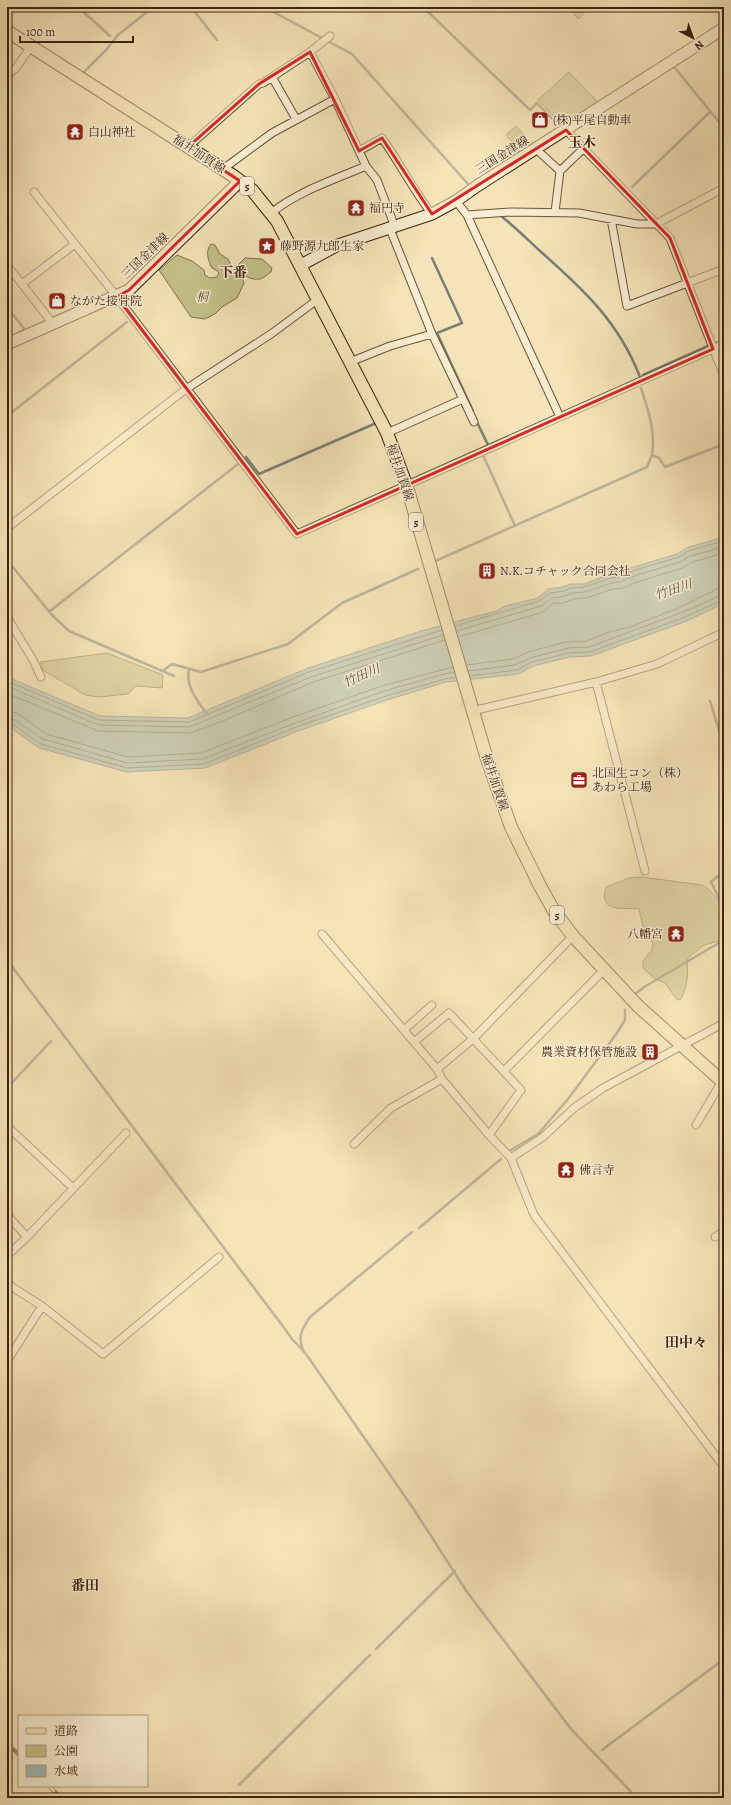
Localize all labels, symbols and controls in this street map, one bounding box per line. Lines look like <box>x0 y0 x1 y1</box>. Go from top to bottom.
scale bar <box>20 18 133 44</box>
north arrow <box>673 18 713 58</box>
text: 100 m <box>26 24 55 40</box>
text: N <box>691 37 707 53</box>
shop icon: (株)平尾自動車 <box>530 110 550 130</box>
place label: (株)平尾自動車 <box>553 112 632 128</box>
temple icon: 白山神社 <box>65 122 85 142</box>
place label: 白山神社 <box>88 124 136 140</box>
street label: 福井加賀線 <box>169 131 229 177</box>
street label: 三国金津線 <box>472 132 532 178</box>
district label: 玉木 <box>568 133 596 152</box>
road number: 5 <box>240 177 254 195</box>
temple icon: 福円寺 <box>346 198 366 218</box>
place label: 福円寺 <box>369 200 405 216</box>
street label: 三国金津線 <box>118 229 172 283</box>
place icon: 藤野源九郎生家 <box>257 236 277 256</box>
place label: 藤野源九郎生家 <box>280 238 364 254</box>
district label: 下番 <box>219 263 247 282</box>
park label: 桐 <box>196 289 210 305</box>
shop icon: ながた接骨院 <box>47 291 67 311</box>
place label: ながた接骨院 <box>70 293 142 309</box>
street label: 福井加賀線 <box>383 441 417 503</box>
road number: 5 <box>409 513 423 531</box>
building icon: N.K.コチャック合同会社 <box>477 561 497 581</box>
place label: N.K.コチャック合同会社 <box>500 563 631 579</box>
water label: 竹田川 <box>652 574 696 604</box>
water label: 竹田川 <box>340 659 384 691</box>
street label: 福井加賀線 <box>478 751 512 813</box>
place label: 北国生コン（株） あわら工場 <box>592 765 688 795</box>
office icon: 北国生コン（株） あわら工場 <box>569 770 589 790</box>
road number: 5 <box>550 906 564 924</box>
temple icon: 八幡宮 <box>666 924 686 944</box>
place label: 八幡宮 <box>627 926 663 942</box>
building icon: 農業資材保管施設 <box>640 1042 660 1062</box>
place label: 農業資材保管施設 <box>541 1044 637 1060</box>
temple icon: 佛言寺 <box>556 1160 576 1180</box>
place label: 佛言寺 <box>579 1162 615 1178</box>
district label: 田中々 <box>665 1333 707 1352</box>
district label: 番田 <box>71 1576 99 1595</box>
legend <box>18 1715 148 1787</box>
text: 道路 <box>54 1723 78 1739</box>
text: 公園 <box>54 1743 78 1759</box>
text: 水域 <box>54 1763 78 1779</box>

